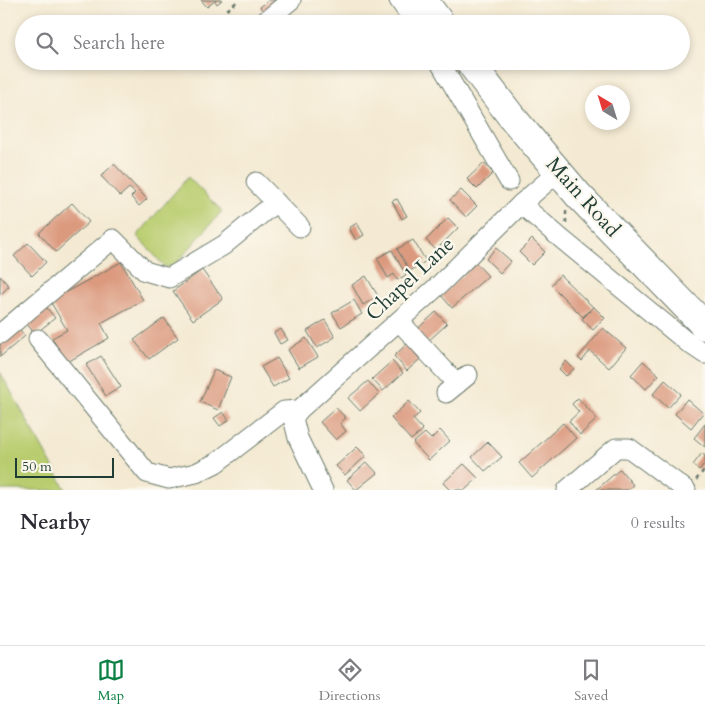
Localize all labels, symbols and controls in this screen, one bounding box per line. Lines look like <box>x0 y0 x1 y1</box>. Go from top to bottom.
search box <box>15 15 690 70</box>
icon: search <box>33 29 61 57</box>
text: Search here <box>73 30 165 56</box>
north arrow <box>585 85 630 130</box>
street label: Main Road <box>539 151 627 243</box>
street label: Chapel Lane <box>359 230 461 328</box>
scale bar <box>15 455 114 478</box>
text: 50 m <box>22 457 52 476</box>
text: Nearby <box>20 508 91 537</box>
text: 0 results <box>631 512 685 534</box>
tab: Map <box>97 656 125 705</box>
tab: Directions <box>319 656 380 705</box>
tab: Saved <box>574 656 608 705</box>

